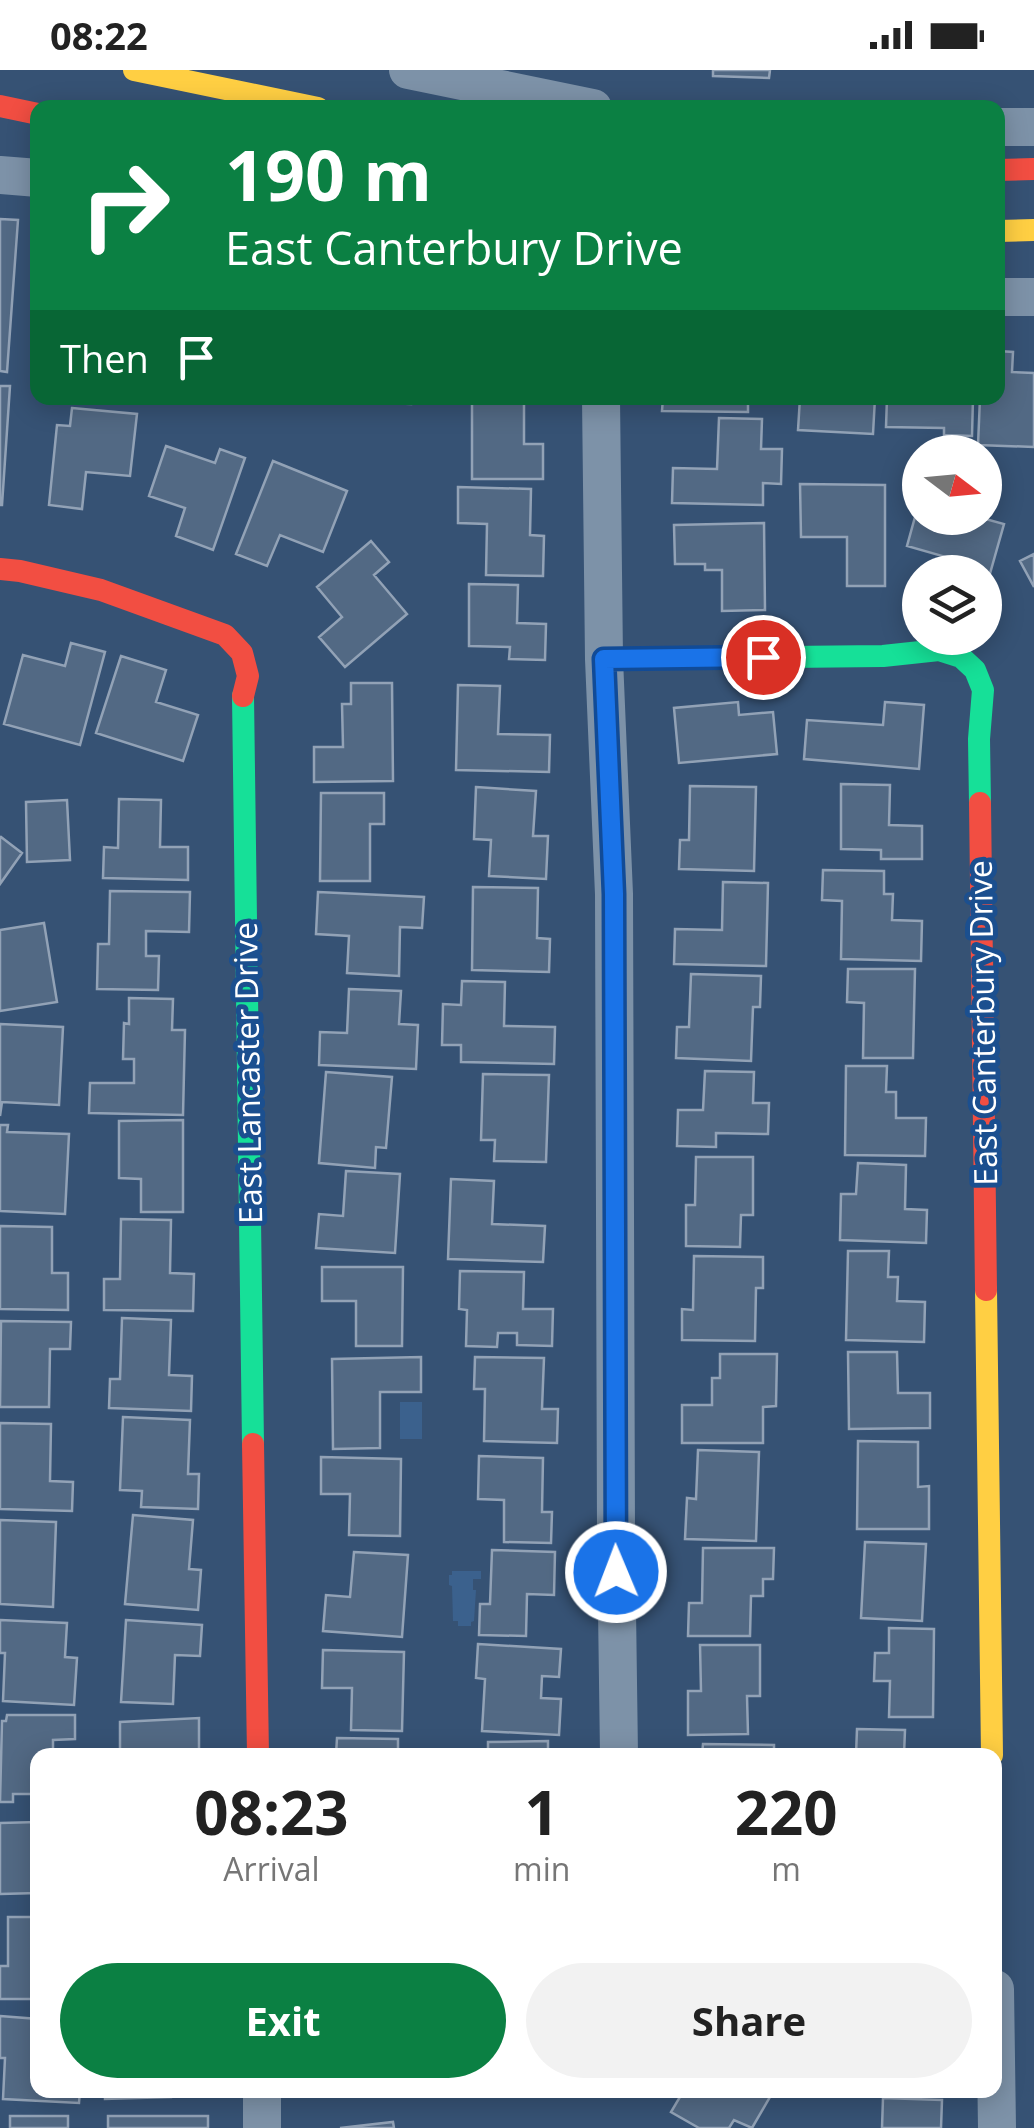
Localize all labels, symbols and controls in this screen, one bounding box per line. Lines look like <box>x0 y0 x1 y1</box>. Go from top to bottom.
text: 08:22 <box>50 9 148 61</box>
text: 190 m <box>225 126 432 222</box>
icon: right <box>60 140 190 270</box>
text: East Canterbury Drive <box>225 217 683 278</box>
icon: arrive <box>169 330 224 385</box>
text: Then <box>60 332 149 384</box>
north arrow <box>902 435 1002 535</box>
map controls <box>902 435 1002 655</box>
button: layers <box>902 555 1002 655</box>
pin <box>721 615 806 700</box>
icon: arrive <box>736 630 791 685</box>
street label: East Canterbury Drive <box>958 860 1006 1186</box>
street label: East Lancaster Drive <box>223 922 271 1224</box>
position arrow <box>564 1520 668 1624</box>
text: 08:23 <box>194 1771 349 1853</box>
text: 1 <box>525 1771 559 1853</box>
text: 220 <box>735 1771 838 1853</box>
text: Arrival <box>223 1847 320 1890</box>
text: min <box>513 1847 570 1890</box>
text: m <box>771 1847 801 1890</box>
button: Exit <box>60 1963 506 2078</box>
button: Share <box>526 1963 972 2078</box>

